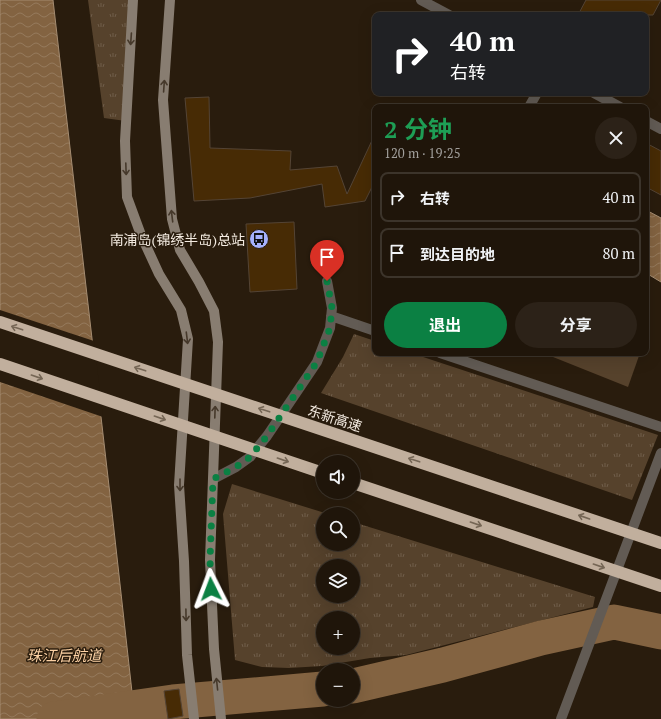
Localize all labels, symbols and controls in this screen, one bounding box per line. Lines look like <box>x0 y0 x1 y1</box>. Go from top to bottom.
text: 40 m <box>450 22 515 59</box>
icon: right <box>384 28 436 80</box>
one-way arrow <box>127 32 135 45</box>
text: 右转 <box>450 60 486 84</box>
one-way arrow <box>161 80 168 93</box>
text: 2 分钟 <box>384 113 452 145</box>
button: close <box>595 117 637 159</box>
text: 120 m · 19:25 <box>384 144 461 162</box>
one-way arrow <box>122 162 130 175</box>
icon: right <box>386 186 408 208</box>
text: 40 m <box>602 187 635 207</box>
text: 右转 <box>420 188 450 208</box>
one-way arrow <box>168 210 176 223</box>
bus stop icon: 南浦岛(锦绣半岛)总站 <box>248 228 270 250</box>
place label: 南浦岛(锦绣半岛)总站 <box>109 230 245 249</box>
pin <box>310 240 344 281</box>
icon: arrive <box>386 242 408 264</box>
text: 80 m <box>602 243 635 263</box>
text: 到达目的地 <box>420 244 495 264</box>
icon: arrive <box>316 246 338 268</box>
button: 退出 <box>384 302 507 348</box>
button: 分享 <box>515 302 637 348</box>
one-way arrow <box>11 324 24 331</box>
one-way arrow <box>183 331 191 344</box>
one-way arrow <box>134 365 147 372</box>
one-way arrow <box>30 374 43 381</box>
street label: 东新高速 <box>305 400 365 436</box>
one-way arrow <box>212 406 219 419</box>
one-way arrow <box>257 406 270 413</box>
one-way arrow <box>154 415 167 422</box>
map controls <box>316 455 360 707</box>
button: sound <box>316 455 360 499</box>
one-way arrow <box>277 456 289 464</box>
one-way arrow <box>407 456 420 463</box>
one-way arrow <box>176 478 184 491</box>
button: search <box>316 507 360 551</box>
one-way arrow <box>578 513 591 520</box>
one-way arrow <box>470 521 482 529</box>
button: layers <box>316 559 360 603</box>
one-way arrow <box>593 562 605 570</box>
position arrow <box>190 568 232 610</box>
one-way arrow <box>182 608 189 621</box>
button: + <box>316 611 360 655</box>
water label: 珠江后航道 <box>26 645 103 665</box>
button: − <box>316 663 360 707</box>
one-way arrow <box>214 678 221 691</box>

